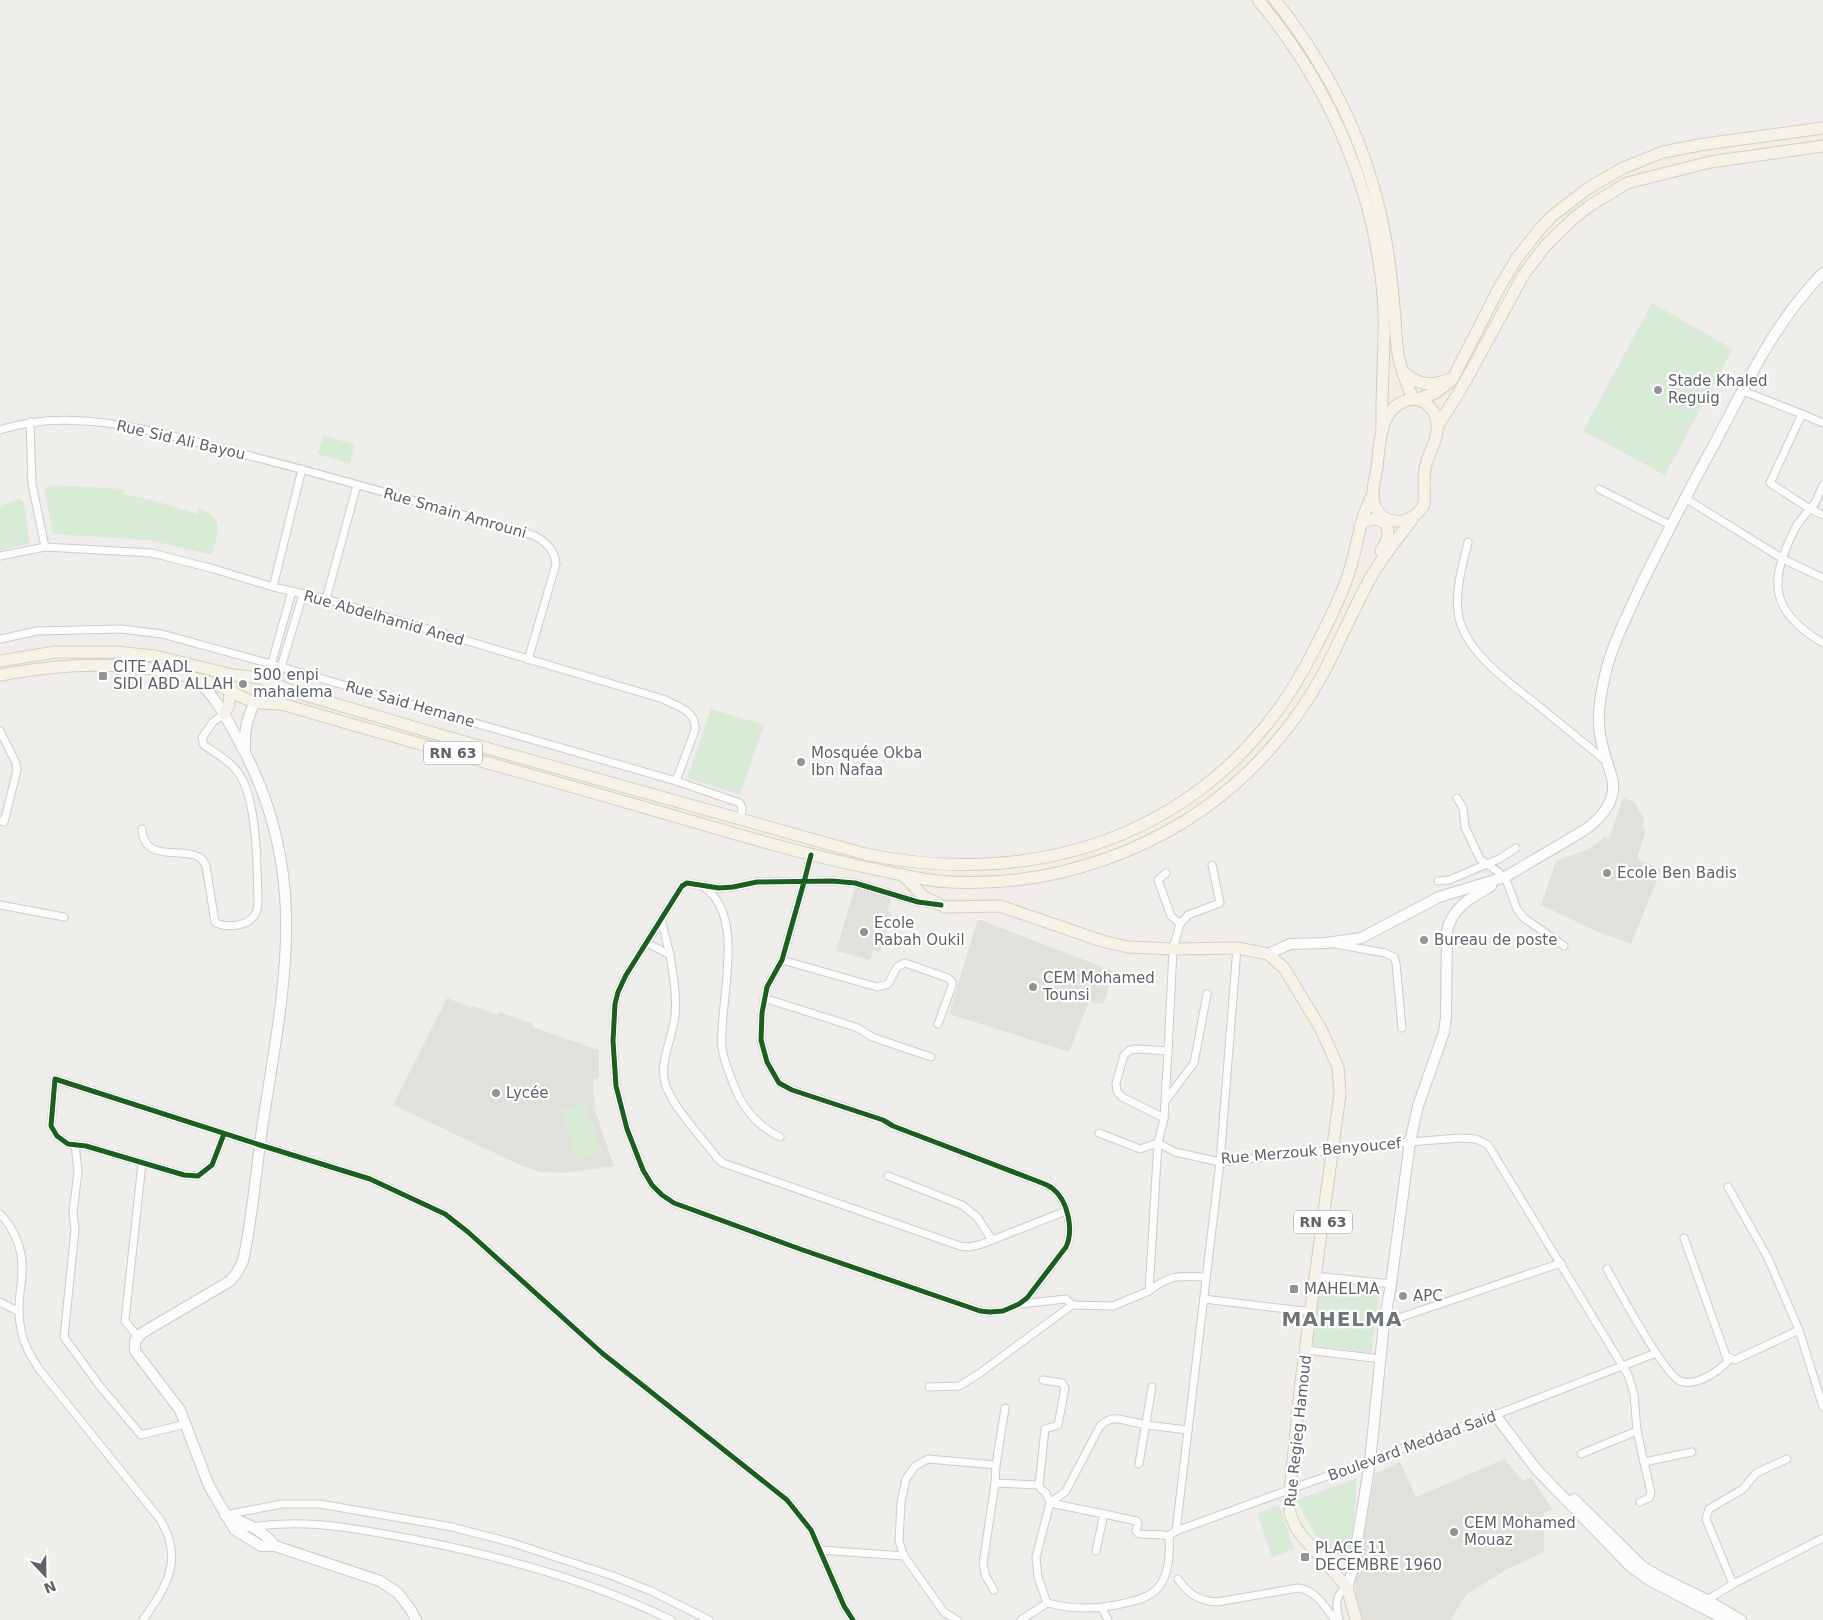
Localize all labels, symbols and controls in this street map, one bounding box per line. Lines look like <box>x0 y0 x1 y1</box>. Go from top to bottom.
place label: Stade Khaled Reguig <box>1668 372 1768 407</box>
marker: Stade Khaled Reguig <box>1652 384 1664 396</box>
street label: Rue Sid Ali Bayou <box>115 416 247 464</box>
street label: Rue Smain Amrouni <box>381 484 529 542</box>
street label: Rue Abdelhamid Aned <box>302 586 466 650</box>
place label: CITE AADL SIDI ABD ALLAH <box>113 658 233 693</box>
place label: 500 enpi mahalema <box>253 666 333 701</box>
marker: CITE AADL SIDI ABD ALLAH <box>97 670 109 682</box>
street label: Rue Said Hemane <box>343 677 477 731</box>
marker: 500 enpi mahalema <box>237 678 249 690</box>
road number: RN 63 <box>424 741 482 764</box>
place label: Mosquée Okba Ibn Nafaa <box>811 744 922 779</box>
marker: Mosquée Okba Ibn Nafaa <box>795 756 807 768</box>
place label: Ecole Ben Badis <box>1617 864 1737 882</box>
marker: Ecole Ben Badis <box>1601 867 1613 879</box>
place label: Ecole Rabah Oukil <box>874 914 965 949</box>
marker: Ecole Rabah Oukil <box>858 926 870 938</box>
place label: Bureau de poste <box>1434 931 1557 949</box>
marker: Bureau de poste <box>1418 934 1430 946</box>
place label: CEM Mohamed Tounsi <box>1042 969 1155 1004</box>
marker: CEM Mohamed Tounsi <box>1027 981 1039 993</box>
place label: Lycée <box>506 1084 549 1102</box>
marker: Lycée <box>490 1087 502 1099</box>
street label: Rue Merzouk Benyoucef <box>1220 1134 1403 1168</box>
road number: RN 63 <box>1294 1210 1352 1234</box>
place label: MAHELMA <box>1304 1280 1380 1298</box>
marker: MAHELMA <box>1288 1283 1300 1295</box>
place label: APC <box>1413 1287 1443 1305</box>
marker: APC <box>1397 1290 1409 1302</box>
district label: MAHELMA <box>1282 1307 1402 1331</box>
street label: Rue Regieg Hamoud <box>1281 1354 1315 1508</box>
street label: Boulevard Meddad Said <box>1325 1407 1499 1485</box>
place label: CEM Mohamed Mouaz <box>1464 1514 1576 1549</box>
marker: CEM Mohamed Mouaz <box>1448 1526 1460 1538</box>
place label: PLACE 11 DECEMBRE 1960 <box>1315 1539 1442 1574</box>
north arrow <box>20 1550 70 1600</box>
marker: PLACE 11 DECEMBRE 1960 <box>1299 1551 1311 1563</box>
text: N <box>41 1577 58 1597</box>

